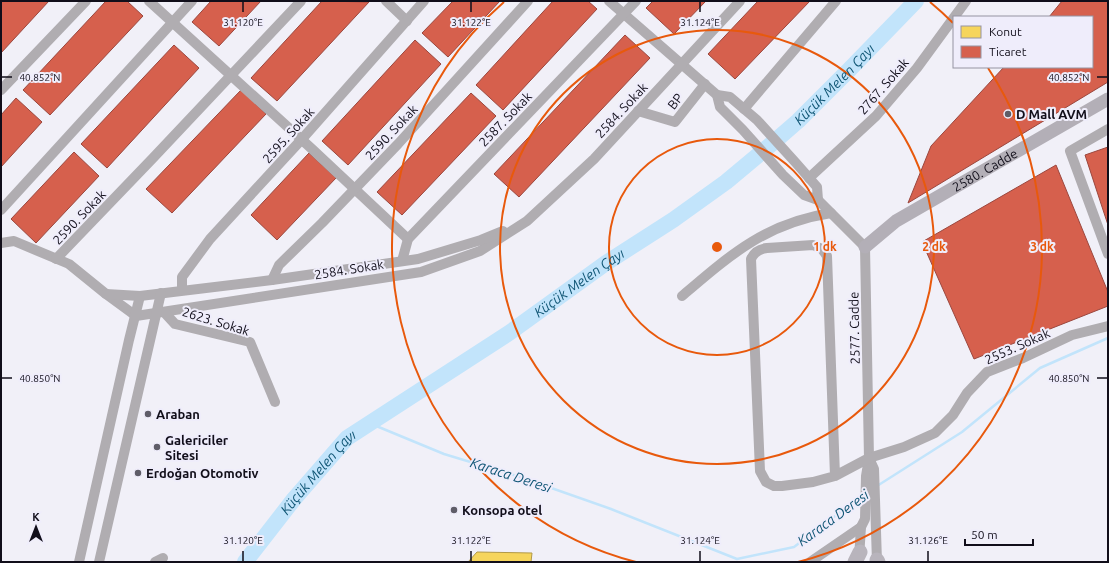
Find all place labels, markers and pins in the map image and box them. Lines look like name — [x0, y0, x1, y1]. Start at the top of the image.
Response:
place label: D Mall AVM — [1016, 107, 1087, 121]
marker: D Mall AVM — [1003, 109, 1013, 119]
centre of rings — [710, 240, 724, 254]
place label: Araban — [156, 407, 200, 421]
marker: Araban — [143, 409, 153, 419]
place label: Galericiler Sitesi — [165, 433, 229, 462]
marker: Galericiler Sitesi — [152, 442, 162, 452]
place label: Erdoğan Otomotiv — [146, 466, 259, 480]
marker: Erdoğan Otomotiv — [133, 468, 143, 478]
place label: Konsopa otel — [462, 503, 542, 517]
marker: Konsopa otel — [449, 505, 459, 515]

